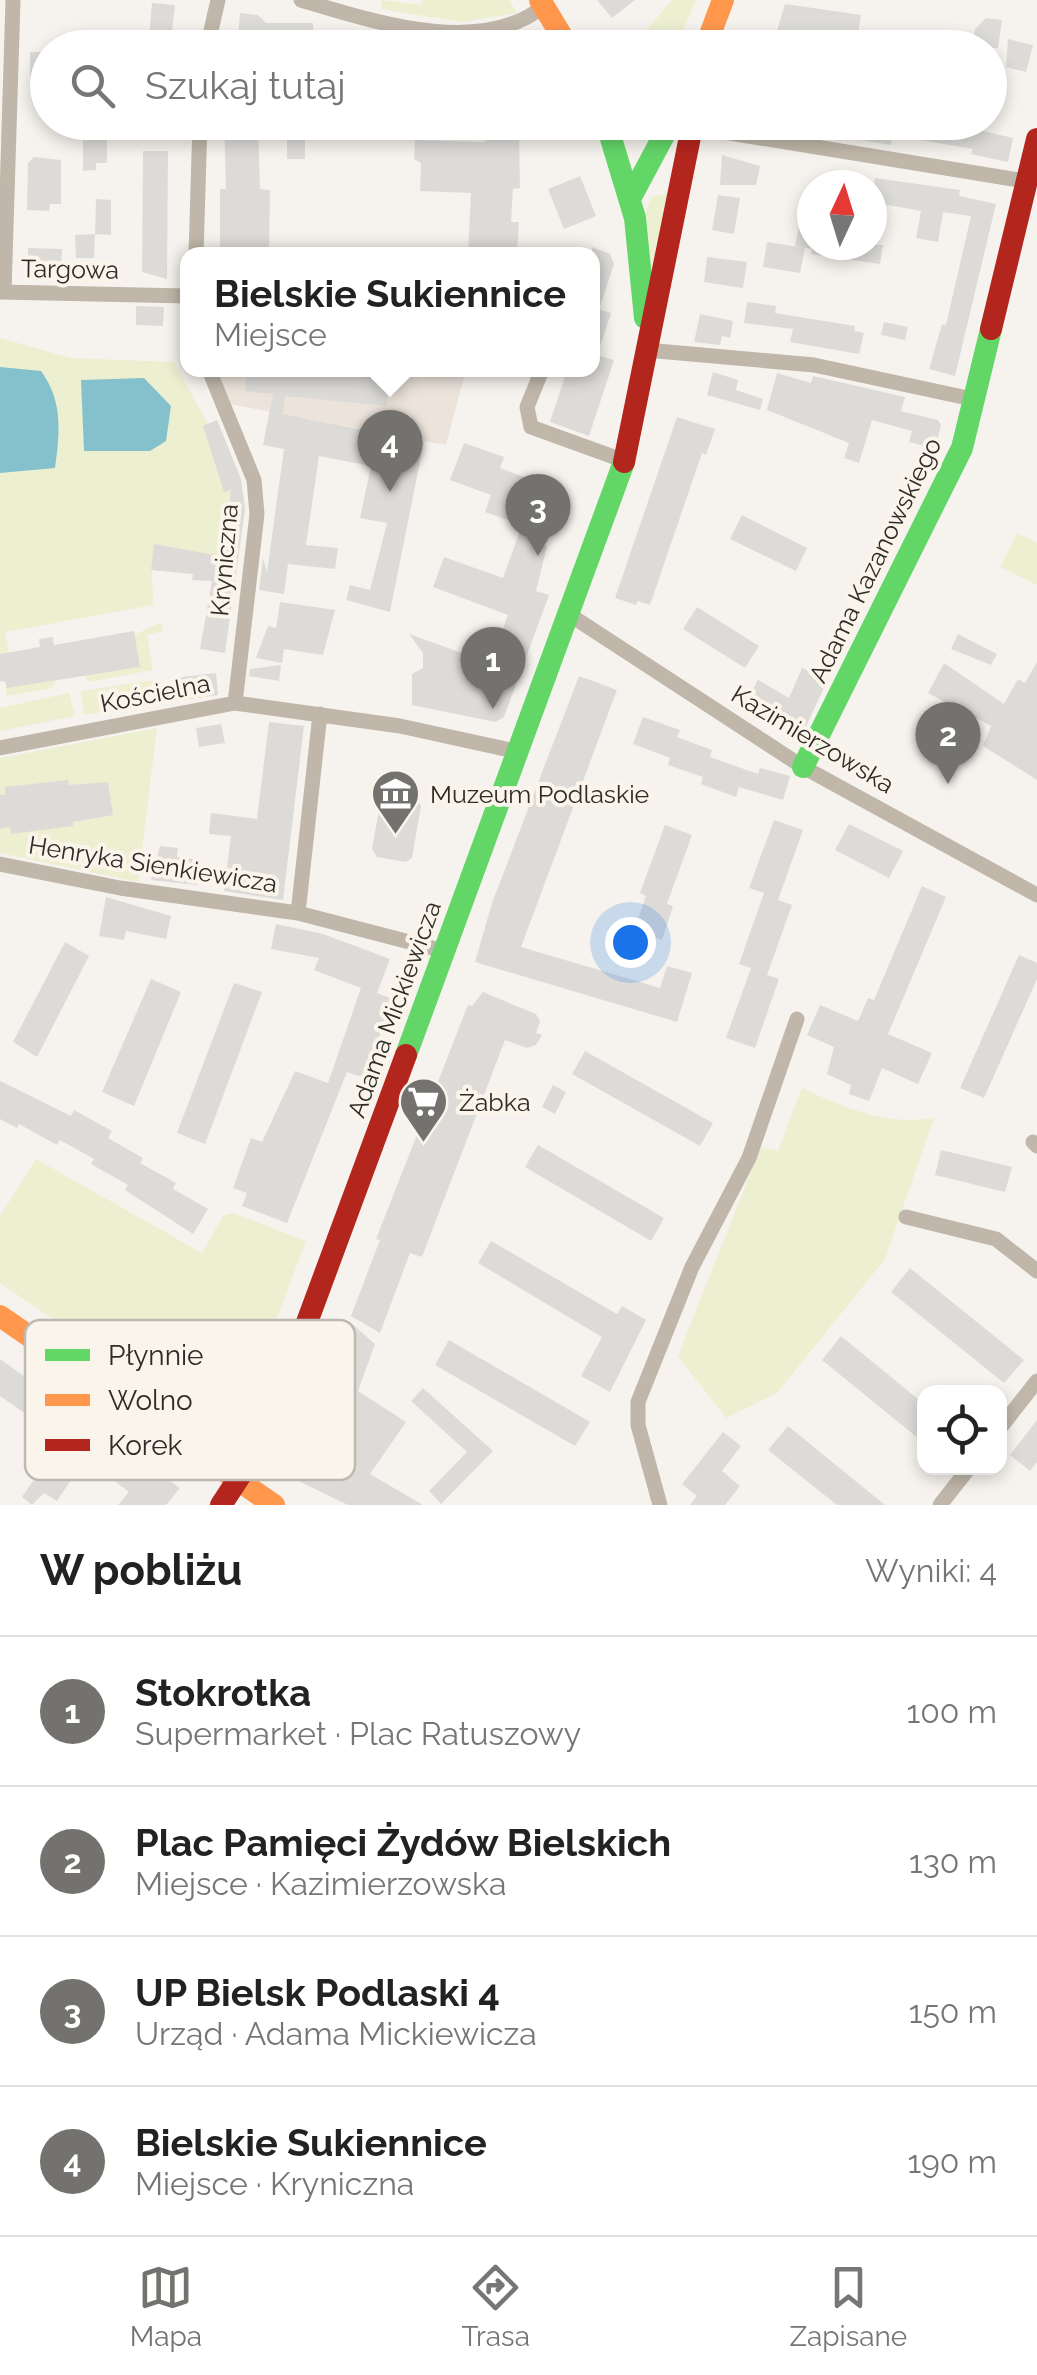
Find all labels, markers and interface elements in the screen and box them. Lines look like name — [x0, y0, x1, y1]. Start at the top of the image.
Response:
search box — [30, 30, 1007, 140]
icon: search — [65, 58, 120, 113]
text: Szukaj tutaj — [145, 63, 346, 108]
north arrow — [797, 170, 887, 260]
popup — [180, 247, 600, 377]
street label: Targowa — [21, 253, 119, 285]
text: Bielskie Sukiennice — [214, 271, 566, 316]
text: Miejsce — [214, 316, 327, 353]
pin: 4 — [358, 410, 422, 492]
street label: Adama Kazanowskiego — [803, 433, 947, 687]
pin: 3 — [506, 474, 570, 556]
street label: Kryniczna — [204, 503, 244, 617]
pin: 1 — [460, 626, 526, 709]
street label: Kościelna — [98, 668, 212, 718]
street label: Kazimierzowska — [726, 679, 900, 799]
pin: 2 — [916, 702, 980, 784]
museum icon: Muzeum Podlaskie — [369, 768, 421, 836]
place label: Muzeum Podlaskie — [430, 779, 649, 809]
street label: Henryka Sienkiewicza — [27, 830, 279, 898]
street label: Adama Mickiewicza — [341, 897, 447, 1121]
your location — [605, 917, 656, 968]
supermarket icon: Żabka — [398, 1076, 450, 1144]
place label: Żabka — [459, 1087, 531, 1117]
legend — [25, 1320, 355, 1480]
text: Płynnie — [108, 1339, 204, 1372]
text: Wolno — [108, 1384, 193, 1417]
map controls — [917, 1385, 1007, 1475]
button: locate — [917, 1385, 1007, 1475]
text: Korek — [108, 1429, 183, 1462]
text: W pobliżu — [40, 1546, 242, 1595]
text: Wyniki: 4 — [865, 1552, 997, 1589]
text: Stokrotka — [135, 1670, 311, 1715]
text: 1 — [65, 1693, 80, 1730]
text: 100 m — [907, 1693, 997, 1730]
text: Supermarket · Plac Ratuszowy — [135, 1715, 581, 1752]
text: Plac Pamięci Żydów Bielskich — [135, 1820, 671, 1865]
text: 2 — [63, 1843, 82, 1880]
text: 130 m — [909, 1843, 997, 1880]
text: Miejsce · Kazimierzowska — [135, 1865, 506, 1902]
text: UP Bielsk Podlaski 4 — [135, 1970, 500, 2015]
text: 3 — [64, 1993, 81, 2030]
text: 150 m — [909, 1993, 997, 2030]
text: Urząd · Adama Mickiewicza — [135, 2015, 537, 2052]
text: Bielskie Sukiennice — [135, 2120, 487, 2165]
text: 4 — [63, 2143, 82, 2180]
text: 190 m — [907, 2143, 997, 2180]
text: Miejsce · Kryniczna — [135, 2165, 414, 2202]
tab: Mapa — [130, 2260, 202, 2353]
tab: Trasa — [462, 2260, 530, 2353]
tab: Zapisane — [789, 2260, 907, 2353]

